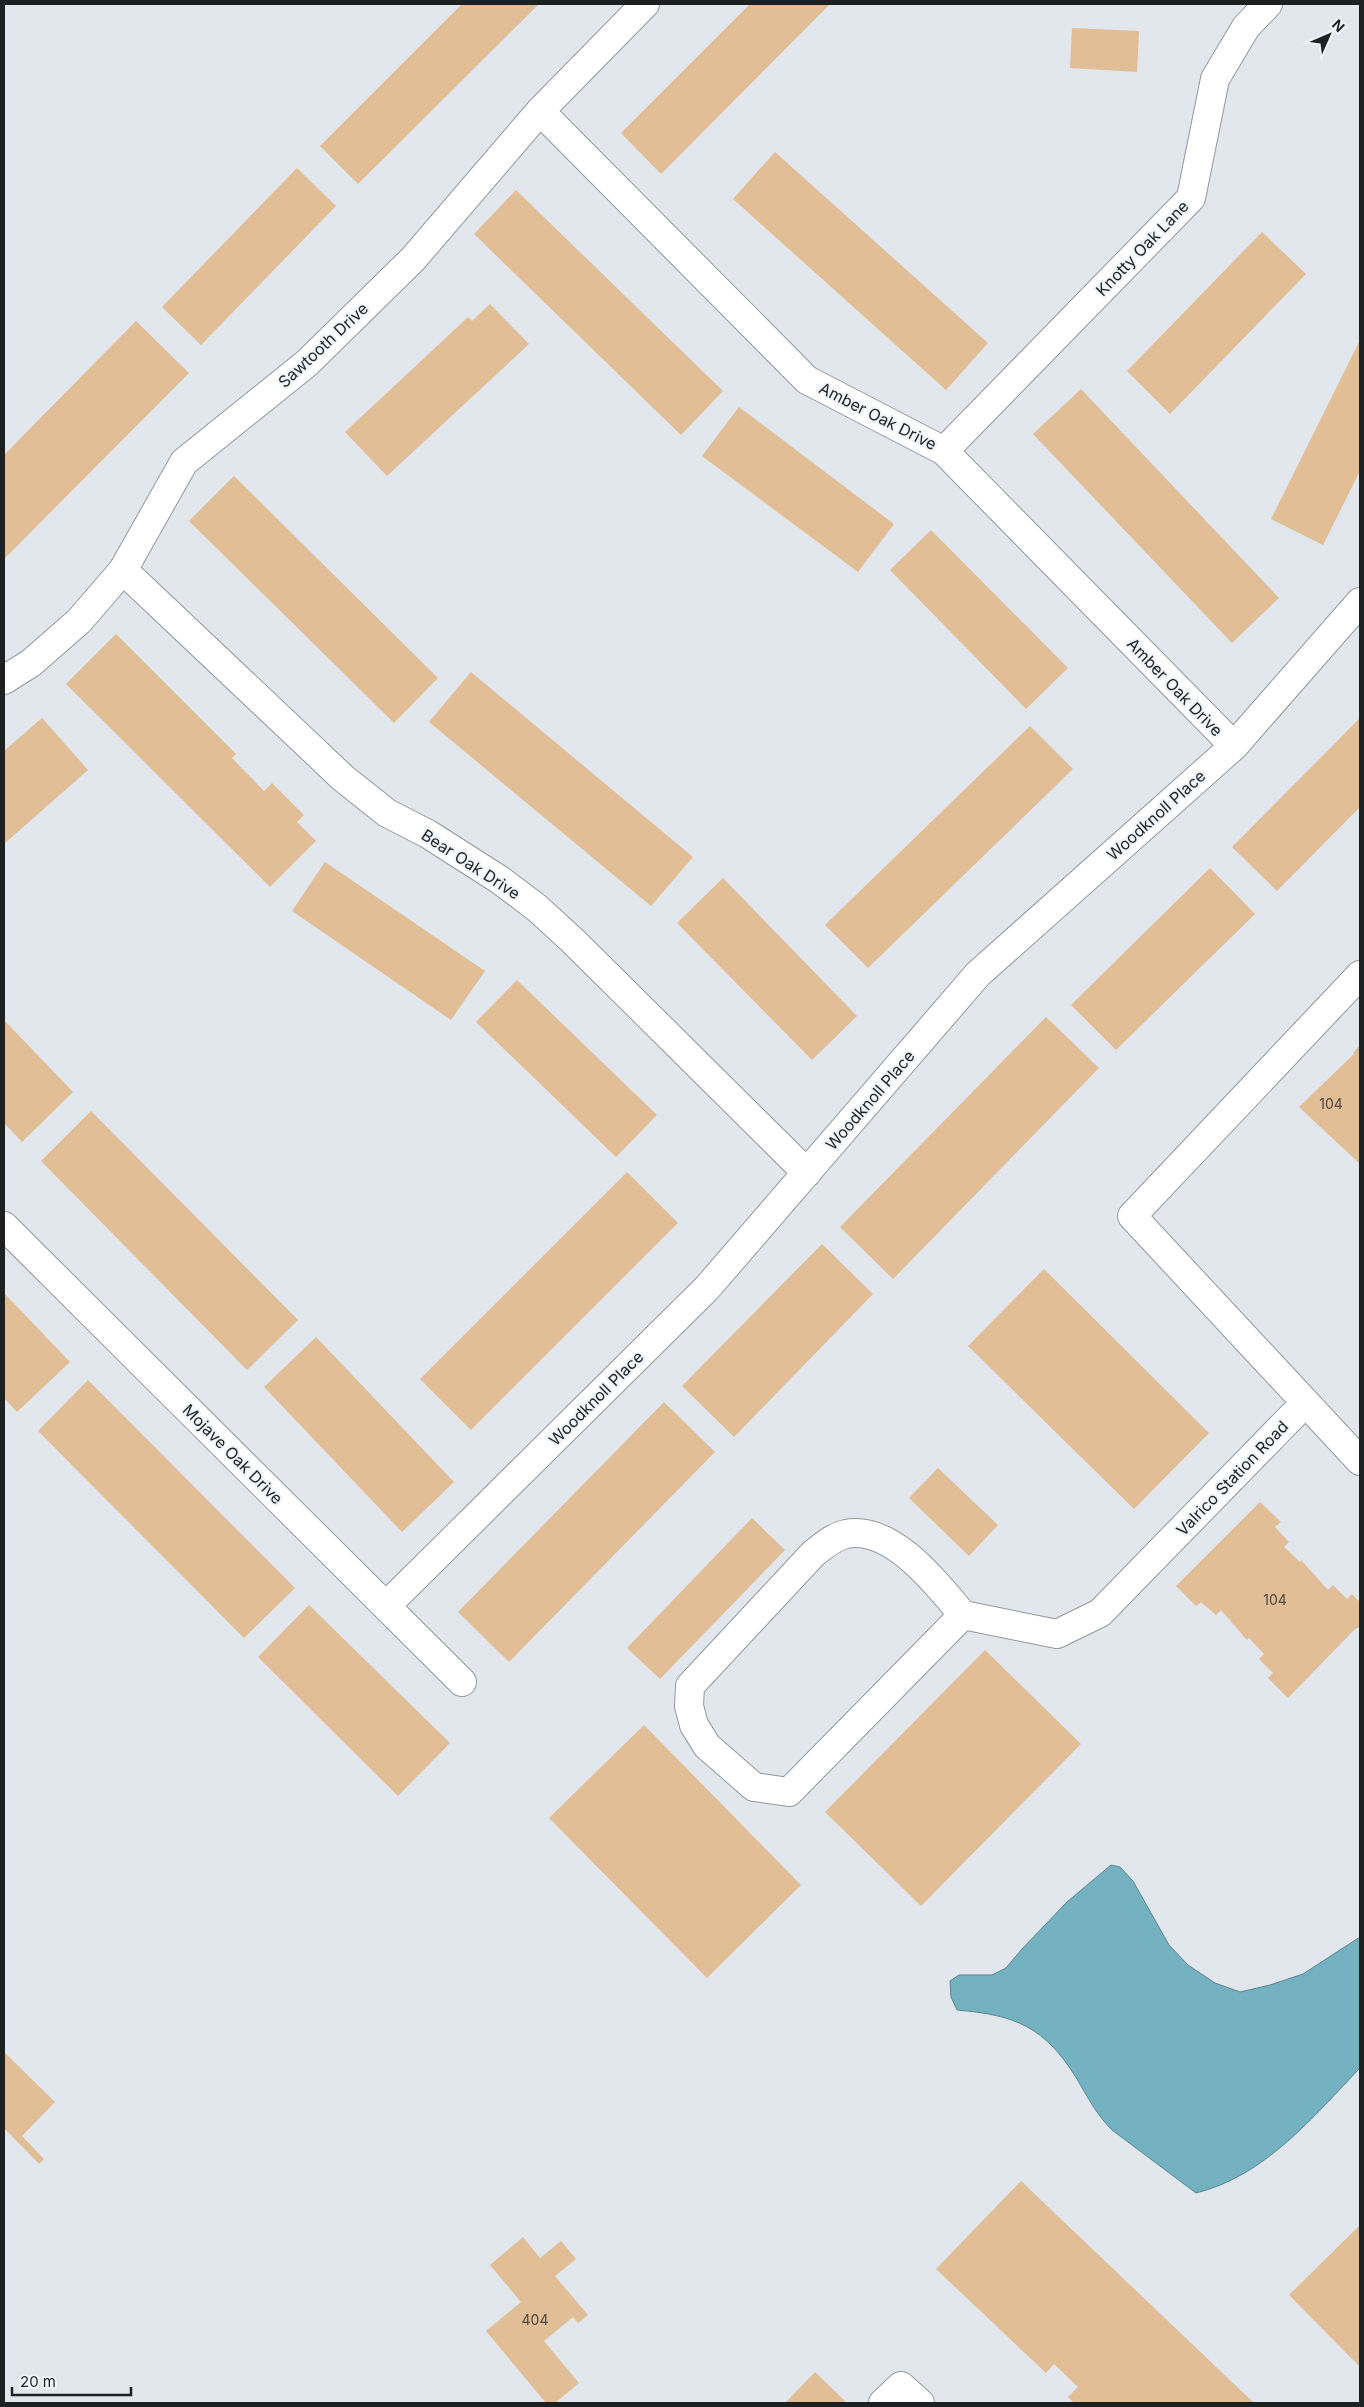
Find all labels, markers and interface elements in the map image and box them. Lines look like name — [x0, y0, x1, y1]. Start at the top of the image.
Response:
north arrow — [1304, 10, 1354, 60]
text: N — [1329, 16, 1348, 35]
street label: Knotty Oak Lane — [1091, 196, 1193, 300]
street label: Sawtooth Drive — [274, 298, 372, 392]
street label: Amber Oak Drive — [816, 378, 940, 454]
street label: Amber Oak Drive — [1123, 634, 1227, 740]
street label: Woodknoll Place — [1103, 766, 1209, 864]
street label: Bear Oak Drive — [418, 825, 524, 903]
street label: Woodknoll Place — [821, 1046, 919, 1154]
house number: 104 — [1319, 1095, 1343, 1112]
street label: Woodknoll Place — [545, 1347, 647, 1449]
street label: Mojave Oak Drive — [179, 1400, 287, 1508]
street label: Valrico Station Road — [1172, 1416, 1292, 1540]
house number: 104 — [1263, 1591, 1287, 1608]
house number: 404 — [522, 2311, 548, 2328]
scale bar — [12, 2364, 131, 2396]
text: 20 m — [20, 2372, 56, 2391]

